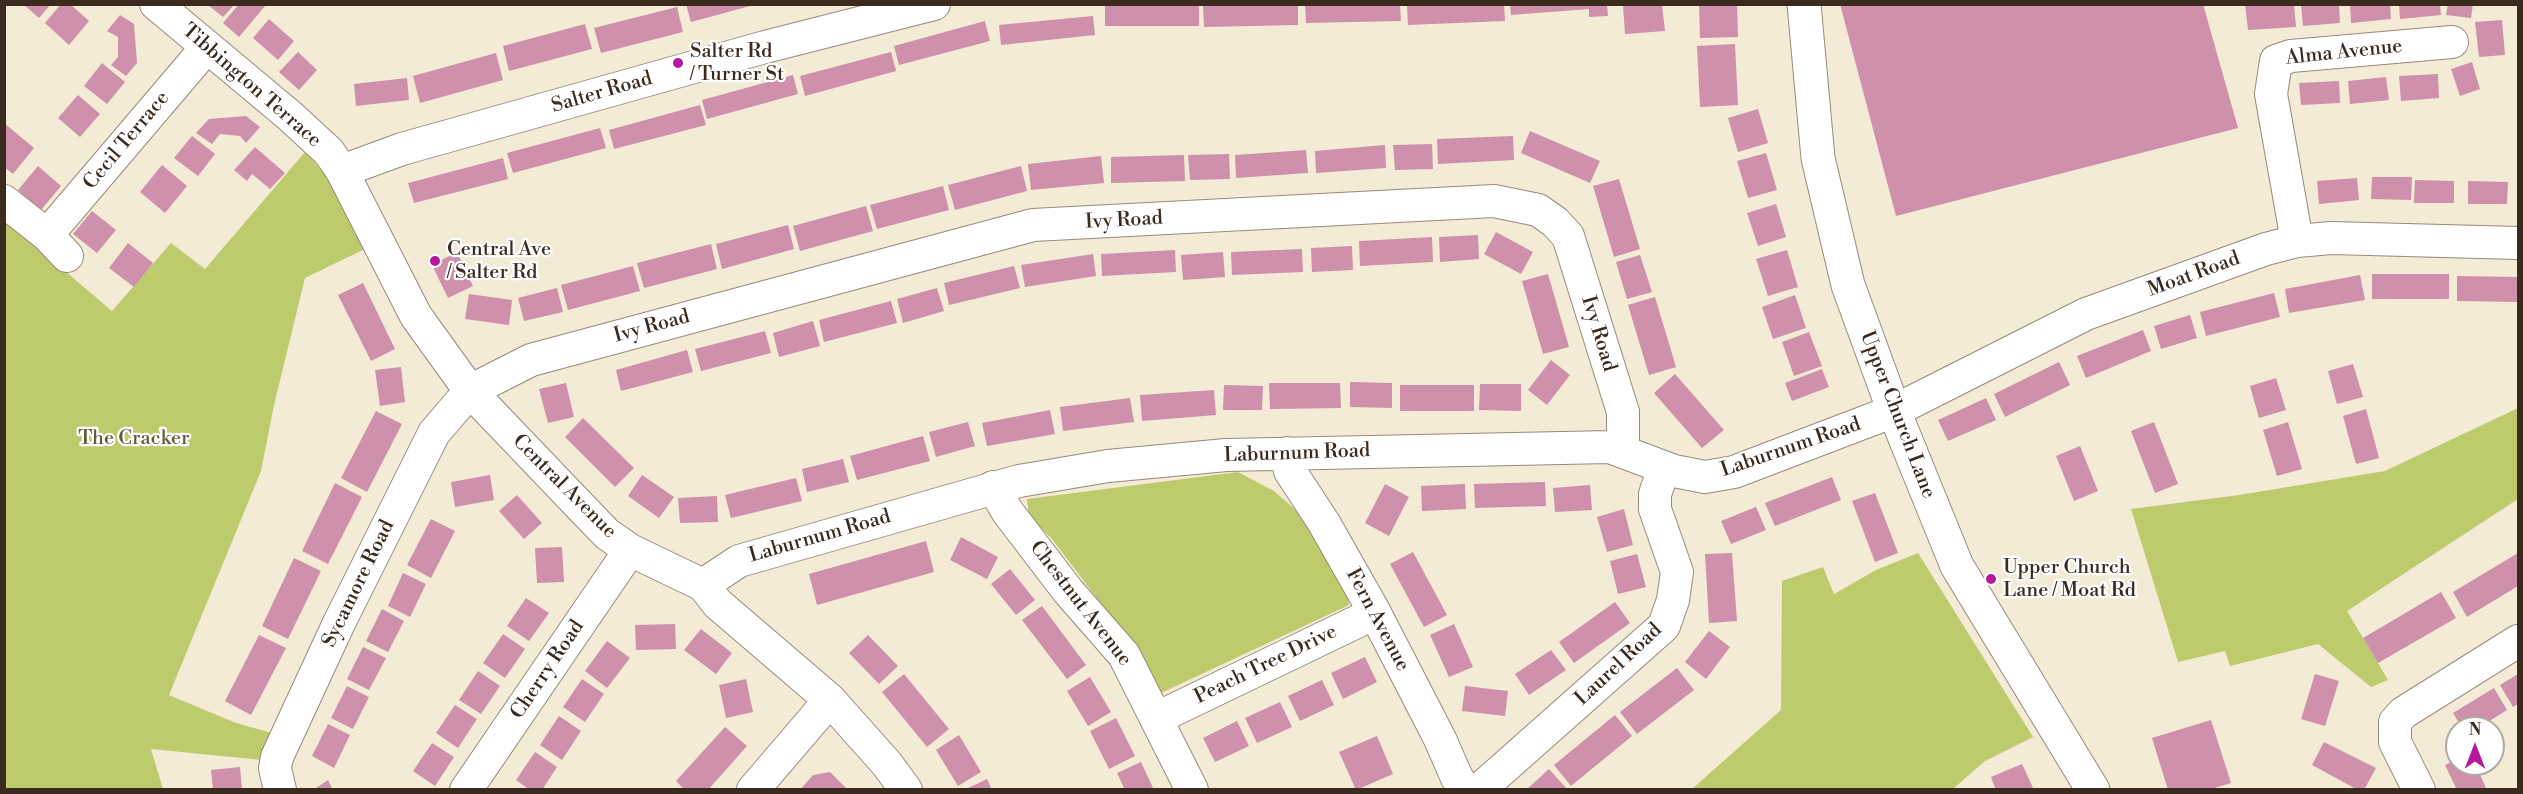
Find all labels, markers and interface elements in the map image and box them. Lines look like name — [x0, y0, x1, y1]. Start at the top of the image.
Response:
street label: Tibbington Terrace — [176, 19, 326, 153]
street label: Alma Avenue — [2284, 35, 2404, 71]
place label: Salter Rd / Turner St — [690, 40, 784, 87]
marker: Salter Rd / Turner St — [671, 56, 685, 70]
street label: Salter Road — [549, 67, 655, 119]
street label: Cecil Terrace — [79, 87, 175, 195]
street label: Ivy Road — [1085, 207, 1163, 235]
place label: Central Ave / Salter Rd — [447, 238, 551, 285]
street label: Moat Road — [2144, 247, 2244, 303]
marker: Central Ave / Salter Rd — [428, 254, 442, 268]
street label: Ivy Road — [1575, 293, 1621, 375]
street label: Ivy Road — [611, 305, 693, 349]
street label: Upper Church Lane — [1854, 328, 1940, 502]
street label: Laburnum Road — [1718, 413, 1864, 483]
park label: The Cracker — [78, 427, 190, 451]
street label: Central Avenue — [507, 430, 621, 544]
street label: Laburnum Road — [1223, 439, 1371, 469]
street label: Laburnum Road — [746, 505, 894, 569]
street label: Sycamore Road — [318, 517, 400, 651]
street label: Chestnut Avenue — [1024, 537, 1136, 671]
place label: Upper Church Lane / Moat Rd — [2003, 556, 2136, 603]
street label: Fern Avenue — [1340, 565, 1414, 675]
marker: Upper Church Lane / Moat Rd — [1984, 572, 1998, 586]
street label: Cherry Road — [506, 616, 590, 724]
street label: Laurel Road — [1571, 619, 1667, 711]
street label: Peach Tree Drive — [1191, 620, 1341, 710]
north arrow — [2445, 716, 2505, 776]
text: N — [2469, 720, 2481, 740]

